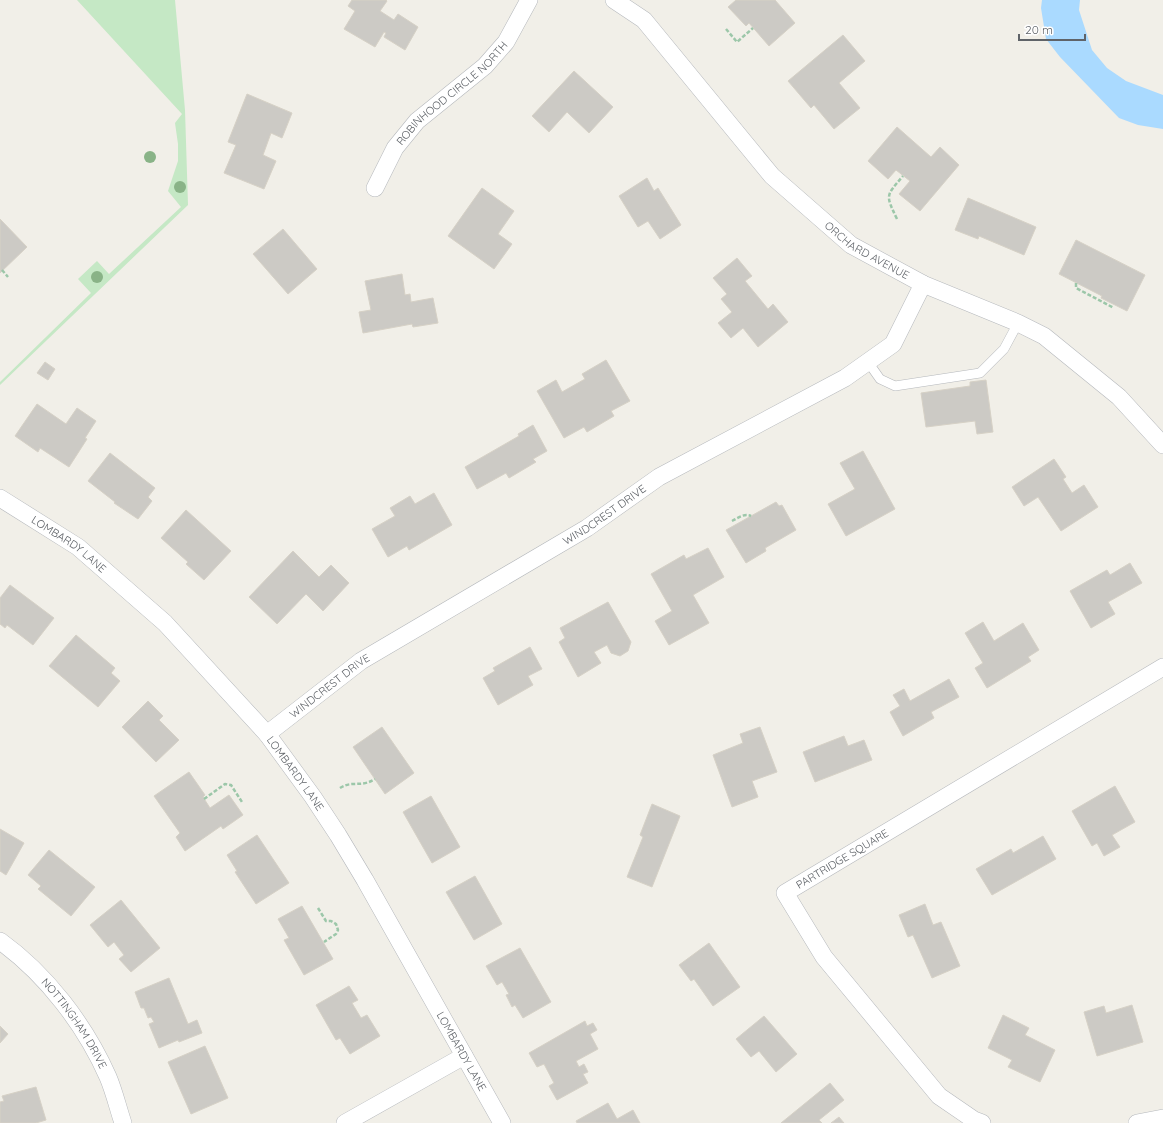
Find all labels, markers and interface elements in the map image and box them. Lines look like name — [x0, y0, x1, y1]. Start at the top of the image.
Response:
scale bar — [1019, 16, 1085, 42]
text: 20 m — [1025, 22, 1053, 37]
street label: ROBINHOOD CIRCLE NORTH — [393, 38, 510, 148]
street label: ORCHARD AVENUE — [822, 218, 912, 282]
street label: WINDCREST DRIVE — [560, 482, 649, 548]
street label: LOMBARDY LANE — [29, 513, 109, 576]
street label: WINDCREST DRIVE — [287, 651, 372, 721]
street label: LOMBARDY LANE — [264, 733, 327, 813]
street label: PARTRIDGE SQUARE — [793, 826, 891, 892]
street label: NOTTINGHAM DRIVE — [39, 975, 110, 1071]
street label: LOMBARDY LANE — [434, 1009, 490, 1094]

